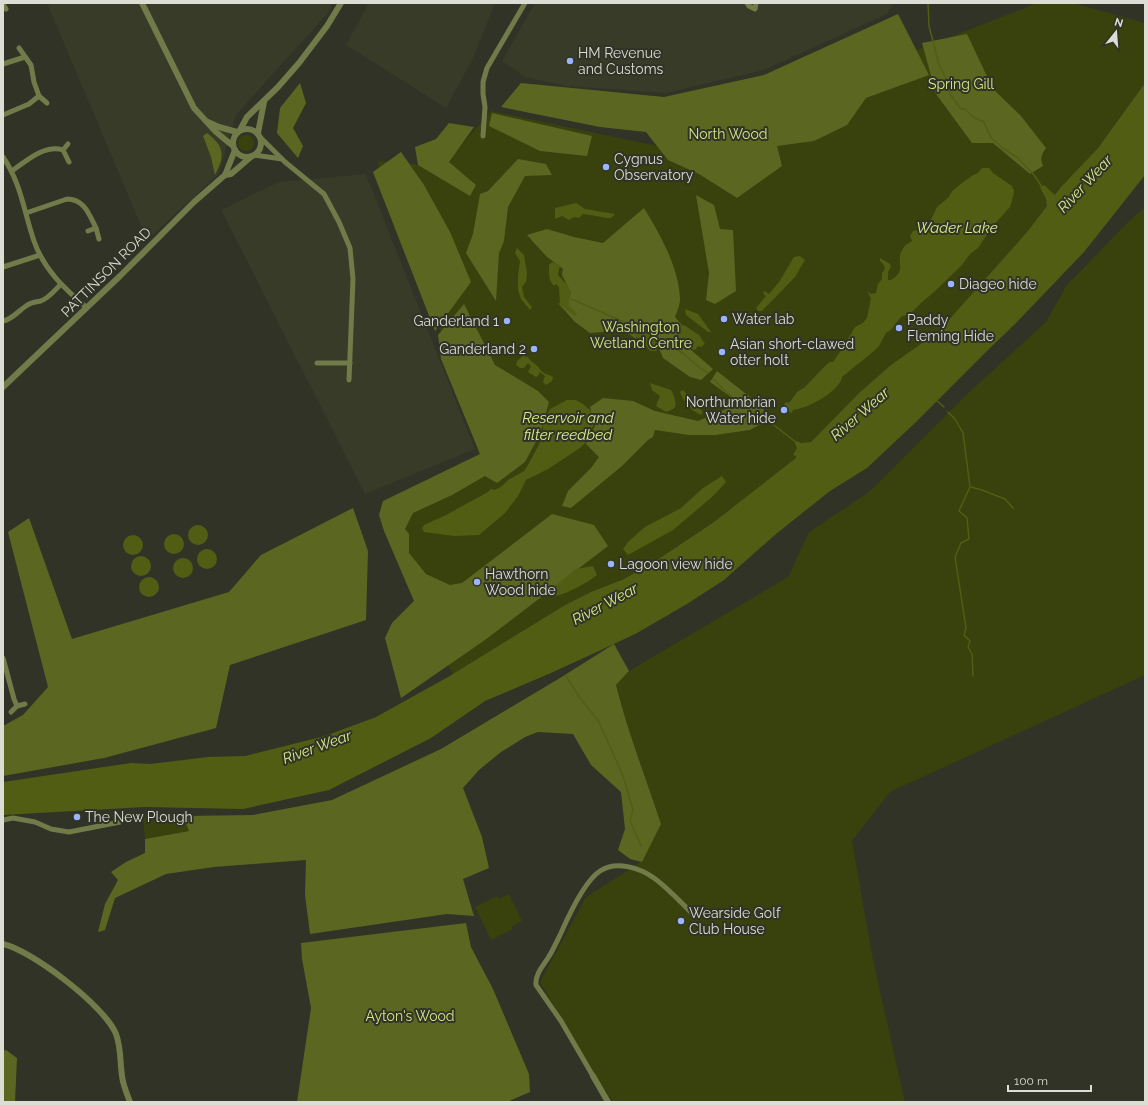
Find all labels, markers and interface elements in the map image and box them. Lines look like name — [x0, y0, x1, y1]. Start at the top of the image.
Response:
north arrow — [1096, 12, 1136, 52]
text: N — [1113, 15, 1125, 30]
place label: HM Revenue and Customs — [578, 45, 664, 77]
marker: HM Revenue and Customs — [565, 56, 575, 66]
park label: Spring Gill — [928, 76, 994, 92]
park label: North Wood — [689, 126, 767, 142]
place label: Cygnus Observatory — [614, 151, 694, 183]
water label: River Wear — [1054, 151, 1117, 216]
marker: Cygnus Observatory — [601, 162, 611, 172]
water label: Wader Lake — [916, 219, 998, 237]
street label: PATTINSON ROAD — [58, 224, 154, 320]
place label: Diageo hide — [959, 276, 1037, 292]
marker: Diageo hide — [946, 279, 956, 289]
place label: Water lab — [732, 311, 795, 327]
place label: Paddy Fleming Hide — [907, 312, 994, 344]
place label: Ganderland 1 — [413, 313, 499, 329]
marker: Water lab — [719, 314, 729, 324]
marker: Ganderland 1 — [502, 316, 512, 326]
park label: Washington Wetland Centre — [590, 319, 692, 351]
marker: Paddy Fleming Hide — [894, 323, 904, 333]
place label: Asian short-clawed otter holt — [730, 336, 854, 368]
place label: Ganderland 2 — [439, 341, 526, 357]
marker: Ganderland 2 — [529, 344, 539, 354]
marker: Asian short-clawed otter holt — [717, 347, 727, 357]
water label: River Wear — [827, 383, 894, 444]
place label: Northumbrian Water hide — [686, 394, 776, 426]
marker: Northumbrian Water hide — [779, 405, 789, 415]
water label: Reservoir and filter reedbed — [522, 409, 615, 444]
place label: Lagoon view hide — [619, 556, 733, 572]
marker: Lagoon view hide — [606, 559, 616, 569]
place label: Hawthorn Wood hide — [485, 566, 556, 598]
marker: Hawthorn Wood hide — [472, 577, 482, 587]
water label: River Wear — [569, 579, 642, 629]
water label: River Wear — [280, 726, 355, 768]
place label: The New Plough — [85, 809, 193, 825]
marker: The New Plough — [72, 812, 82, 822]
place label: Wearside Golf Club House — [689, 905, 782, 937]
marker: Wearside Golf Club House — [676, 916, 686, 926]
park label: Ayton's Wood — [365, 1008, 455, 1024]
scale bar — [1008, 1067, 1091, 1093]
text: 100 m — [1014, 1074, 1048, 1088]

